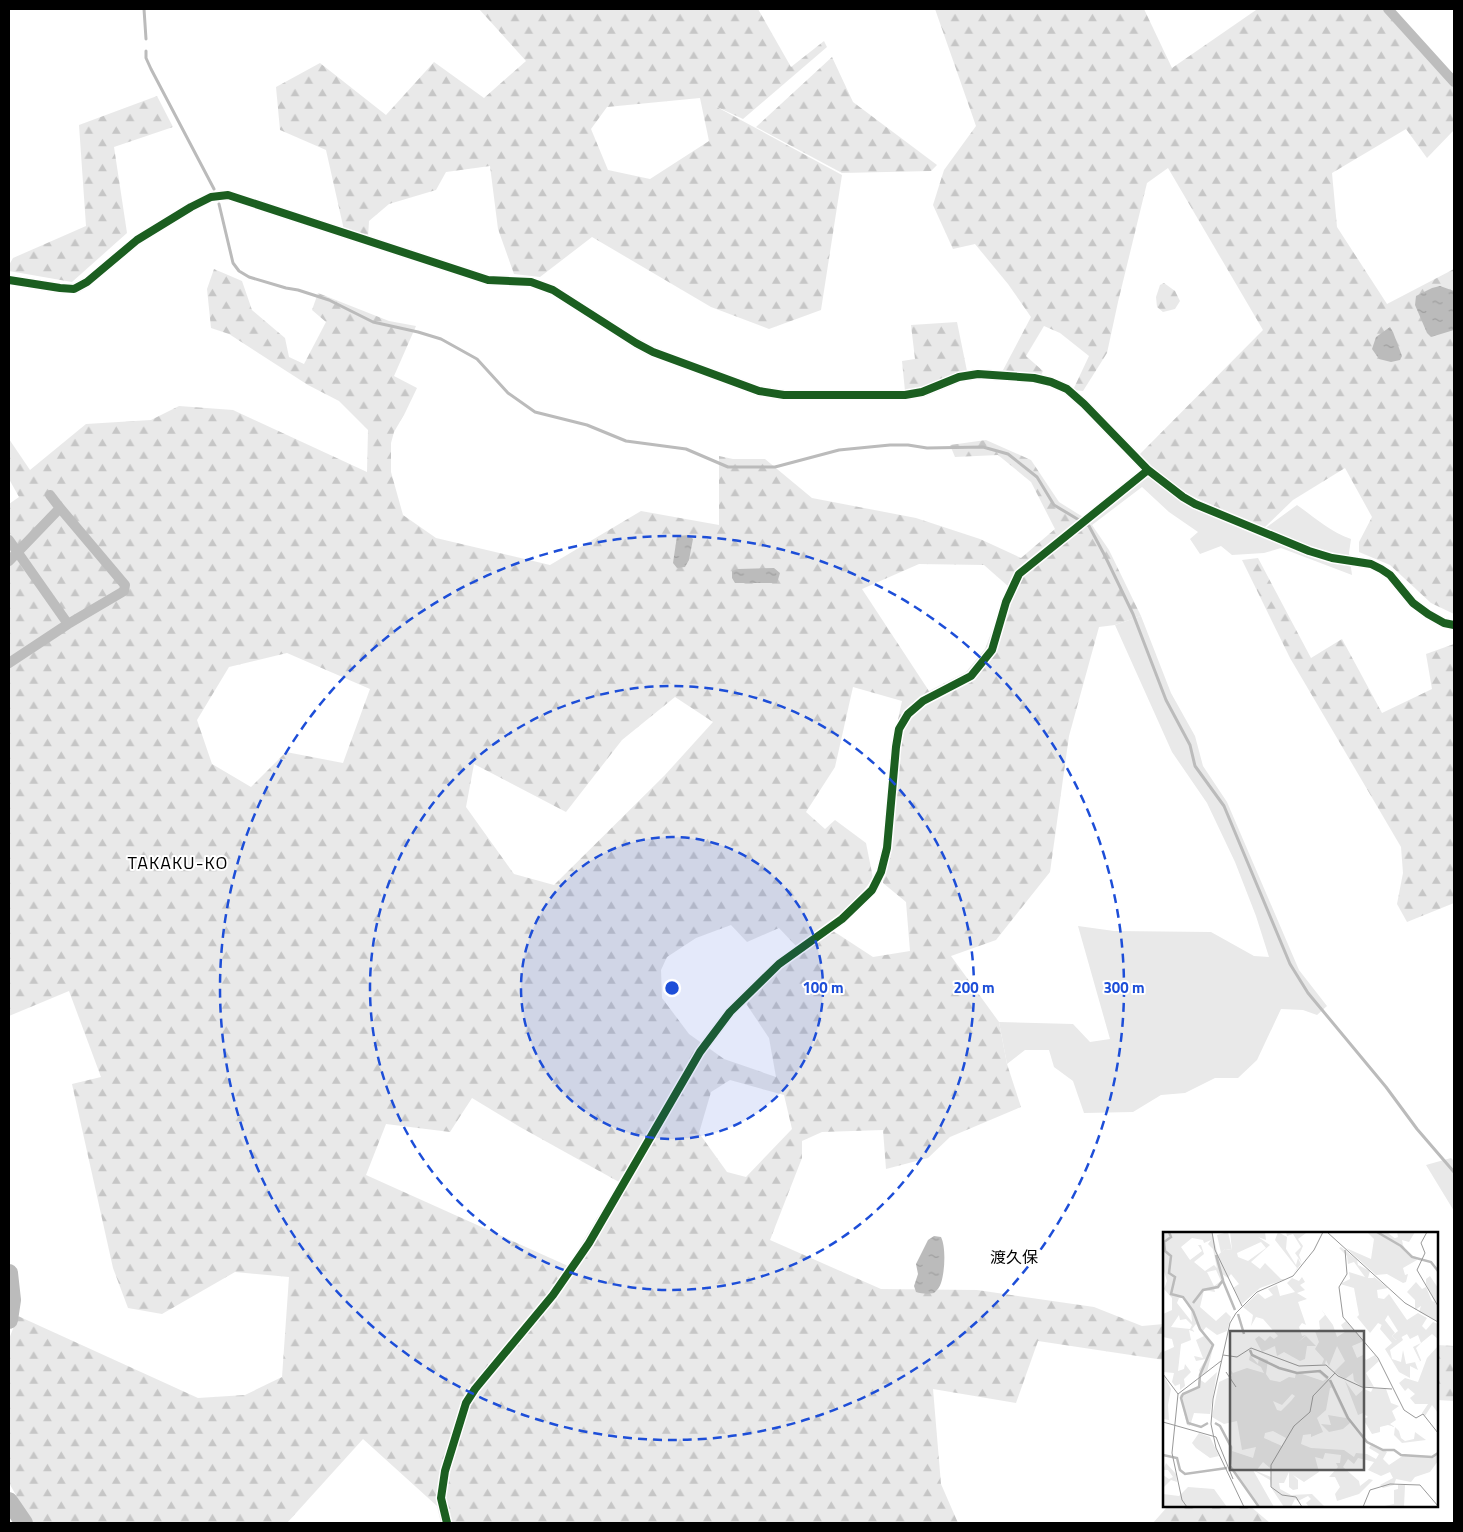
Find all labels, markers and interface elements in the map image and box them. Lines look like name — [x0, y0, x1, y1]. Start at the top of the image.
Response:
district label: TAKAKU-KO — [128, 849, 228, 876]
text: 100 m — [802, 976, 844, 999]
text: 200 m — [953, 976, 995, 999]
text: 300 m — [1103, 976, 1145, 999]
centre of rings — [663, 979, 681, 997]
inset map — [1163, 1232, 1438, 1507]
district label: 渡久保 — [990, 1245, 1038, 1269]

